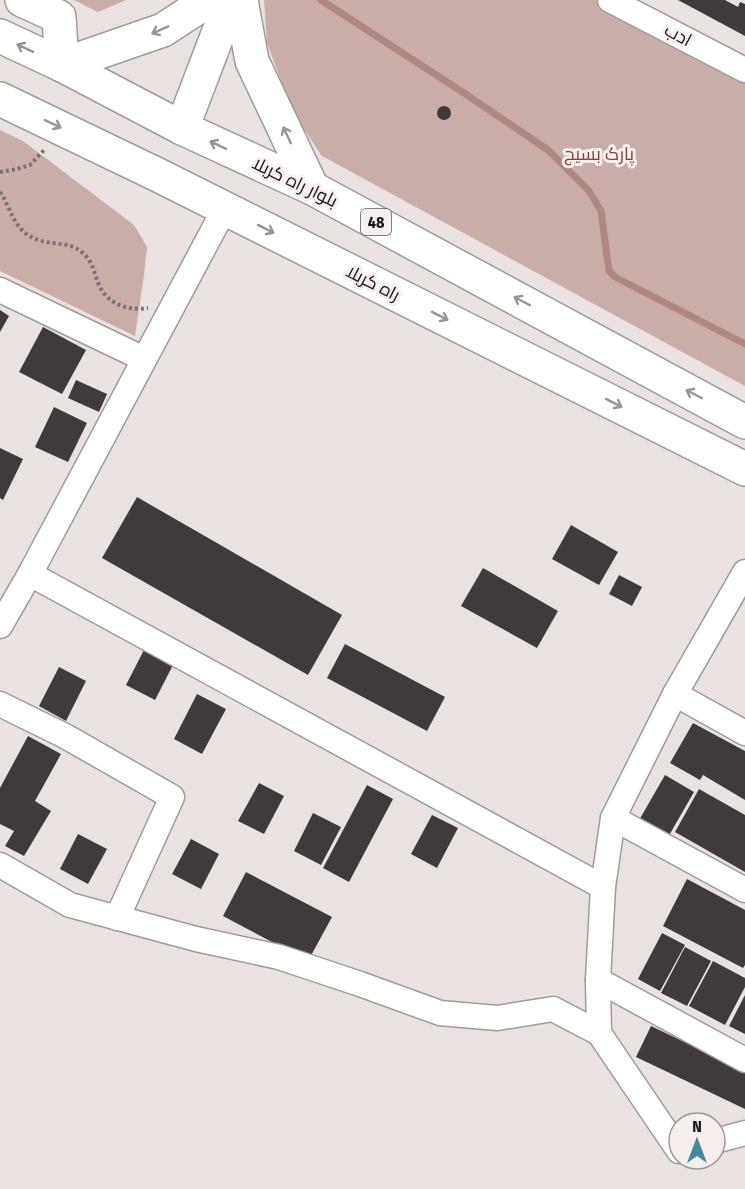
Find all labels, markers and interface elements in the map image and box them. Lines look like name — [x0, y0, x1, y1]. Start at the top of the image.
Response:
street label: ادب — [661, 19, 695, 51]
one-way arrow — [151, 25, 169, 36]
one-way arrow — [16, 42, 34, 53]
one-way arrow — [43, 119, 61, 131]
one-way arrow — [281, 127, 293, 145]
one-way arrow — [209, 139, 227, 150]
park label: پارک بسیج — [564, 143, 634, 166]
street label: بلوار راه کربلا — [249, 152, 341, 212]
road number: 48 — [361, 209, 391, 235]
one-way arrow — [256, 224, 274, 235]
street label: راه کربلا — [342, 260, 404, 306]
one-way arrow — [514, 295, 531, 307]
one-way arrow — [431, 310, 448, 322]
one-way arrow — [685, 388, 703, 399]
one-way arrow — [605, 398, 623, 410]
north arrow — [667, 1111, 727, 1171]
text: N — [692, 1117, 702, 1136]

